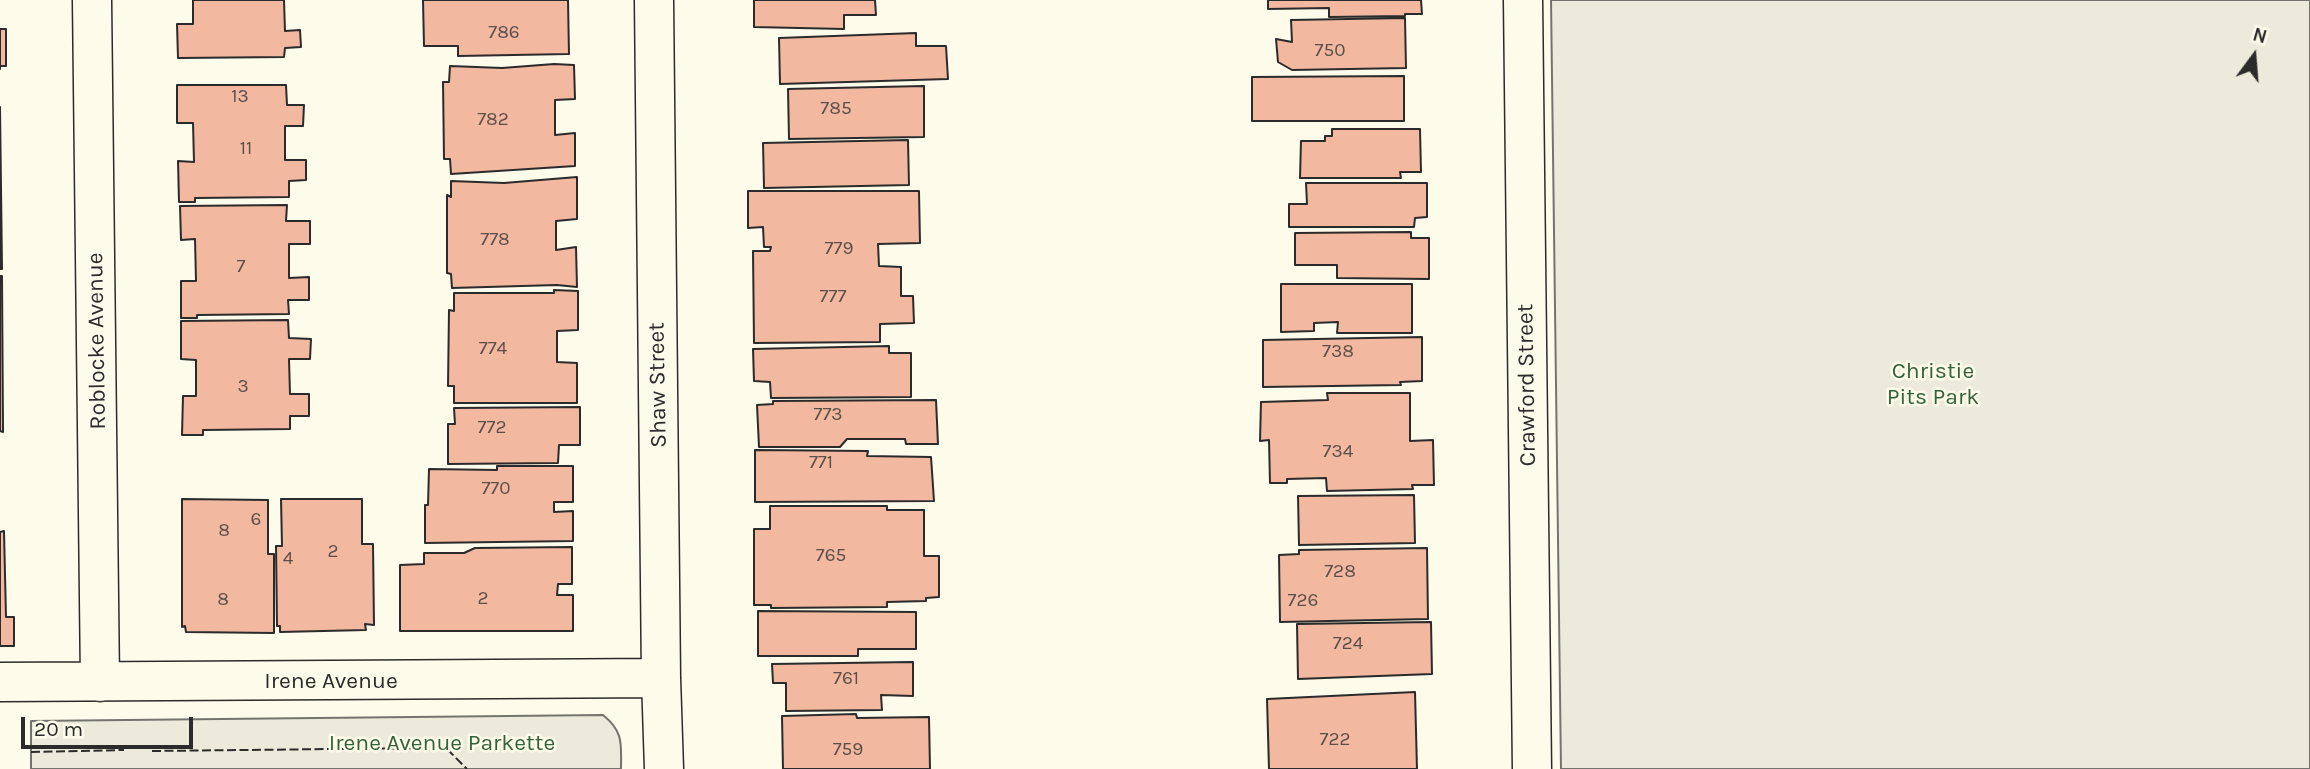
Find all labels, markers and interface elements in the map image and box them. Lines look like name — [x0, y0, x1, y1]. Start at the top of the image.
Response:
north arrow — [2219, 21, 2289, 91]
house number: 786 — [488, 22, 520, 44]
text: N — [2250, 23, 2269, 48]
house number: 750 — [1315, 40, 1345, 62]
house number: 13 — [231, 86, 249, 108]
house number: 785 — [820, 98, 852, 120]
house number: 782 — [477, 109, 509, 131]
house number: 11 — [240, 138, 252, 160]
house number: 778 — [480, 229, 510, 251]
house number: 779 — [825, 238, 853, 260]
street label: Roblocke Avenue — [82, 252, 112, 430]
house number: 7 — [237, 256, 245, 278]
house number: 777 — [820, 286, 846, 308]
street label: Crawford Street — [1512, 303, 1542, 467]
street label: Shaw Street — [643, 322, 673, 448]
house number: 774 — [479, 338, 507, 360]
house number: 738 — [1322, 341, 1354, 363]
park label: Christie Pits Park — [1887, 357, 1979, 411]
house number: 3 — [237, 376, 249, 398]
house number: 773 — [813, 404, 843, 426]
house number: 772 — [478, 417, 506, 439]
house number: 734 — [1323, 441, 1353, 463]
house number: 771 — [809, 452, 833, 474]
house number: 770 — [481, 478, 511, 500]
house number: 6 — [251, 509, 261, 531]
house number: 8 — [218, 520, 230, 542]
house number: 2 — [327, 541, 339, 563]
house number: 765 — [816, 545, 846, 567]
house number: 4 — [283, 548, 293, 570]
house number: 728 — [1324, 561, 1356, 583]
house number: 2 — [477, 588, 489, 610]
house number: 8 — [217, 589, 229, 611]
house number: 726 — [1288, 590, 1318, 612]
house number: 724 — [1333, 633, 1363, 655]
street label: Irene Avenue — [264, 667, 398, 695]
house number: 761 — [833, 668, 859, 690]
scale bar — [24, 702, 196, 746]
text: 20 m — [34, 717, 83, 741]
park label: Irene Avenue Parkette — [329, 729, 555, 757]
house number: 722 — [1320, 729, 1350, 751]
house number: 759 — [833, 739, 863, 761]

